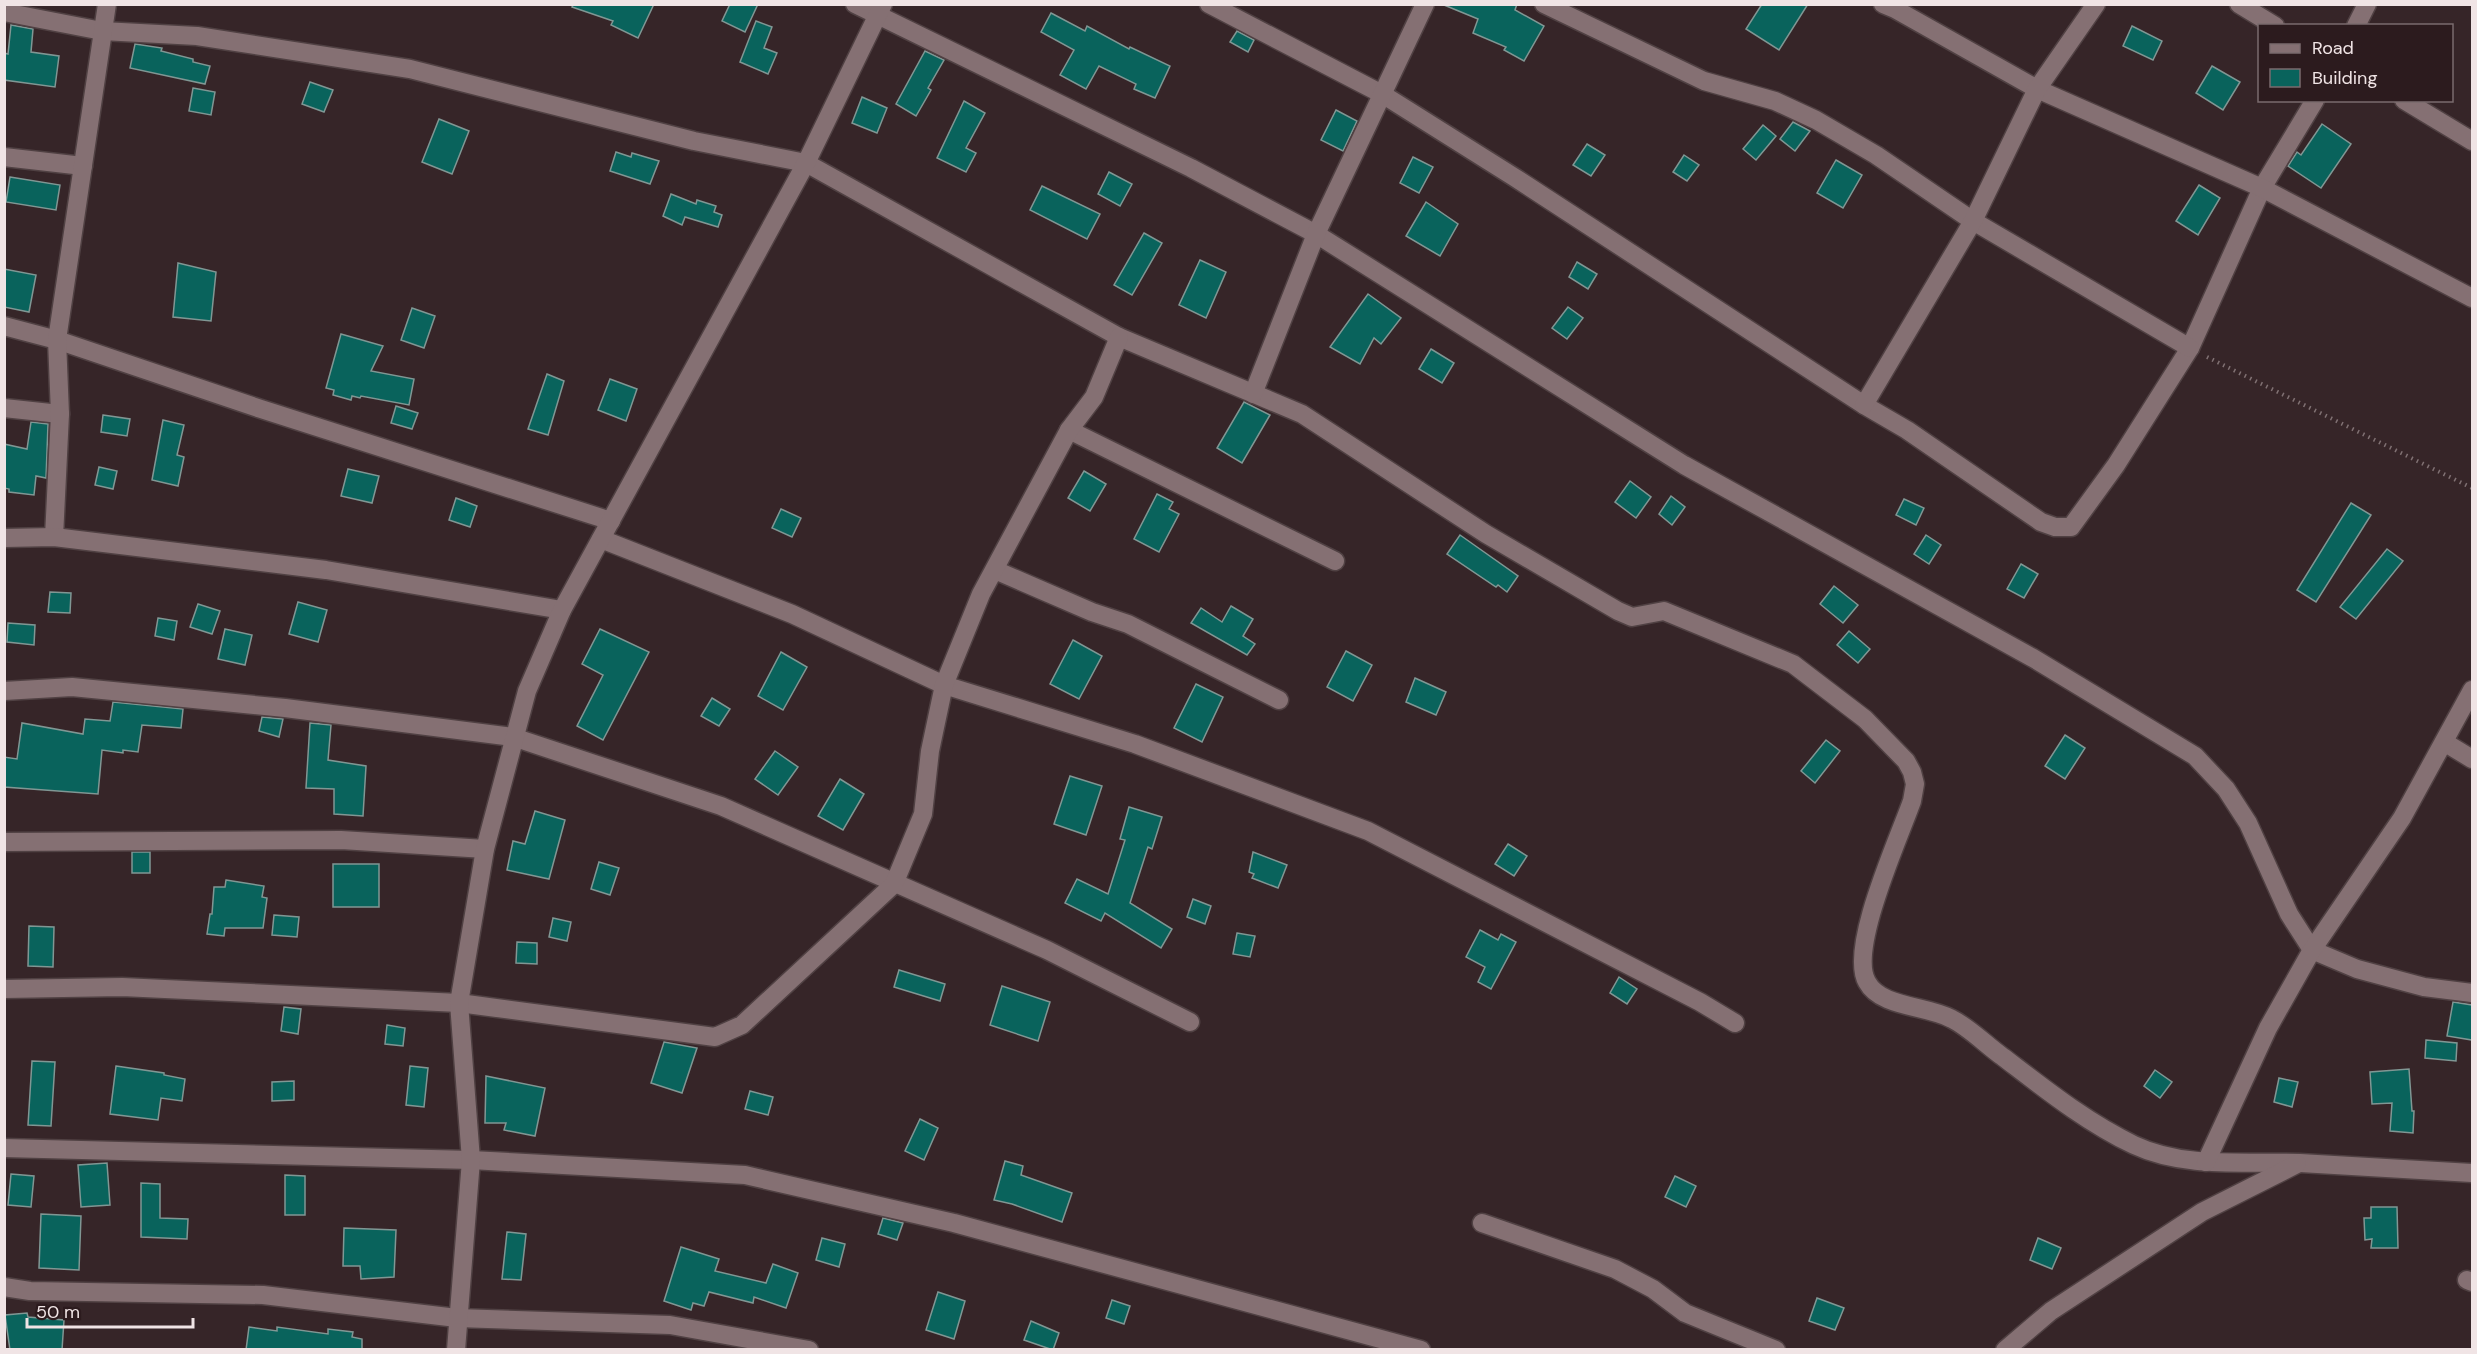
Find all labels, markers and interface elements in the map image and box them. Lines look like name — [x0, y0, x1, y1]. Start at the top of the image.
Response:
legend — [2258, 24, 2453, 102]
text: Road — [2312, 36, 2354, 60]
text: Building — [2312, 66, 2377, 90]
scale bar — [27, 1291, 194, 1329]
text: 50 m — [36, 1300, 80, 1324]

